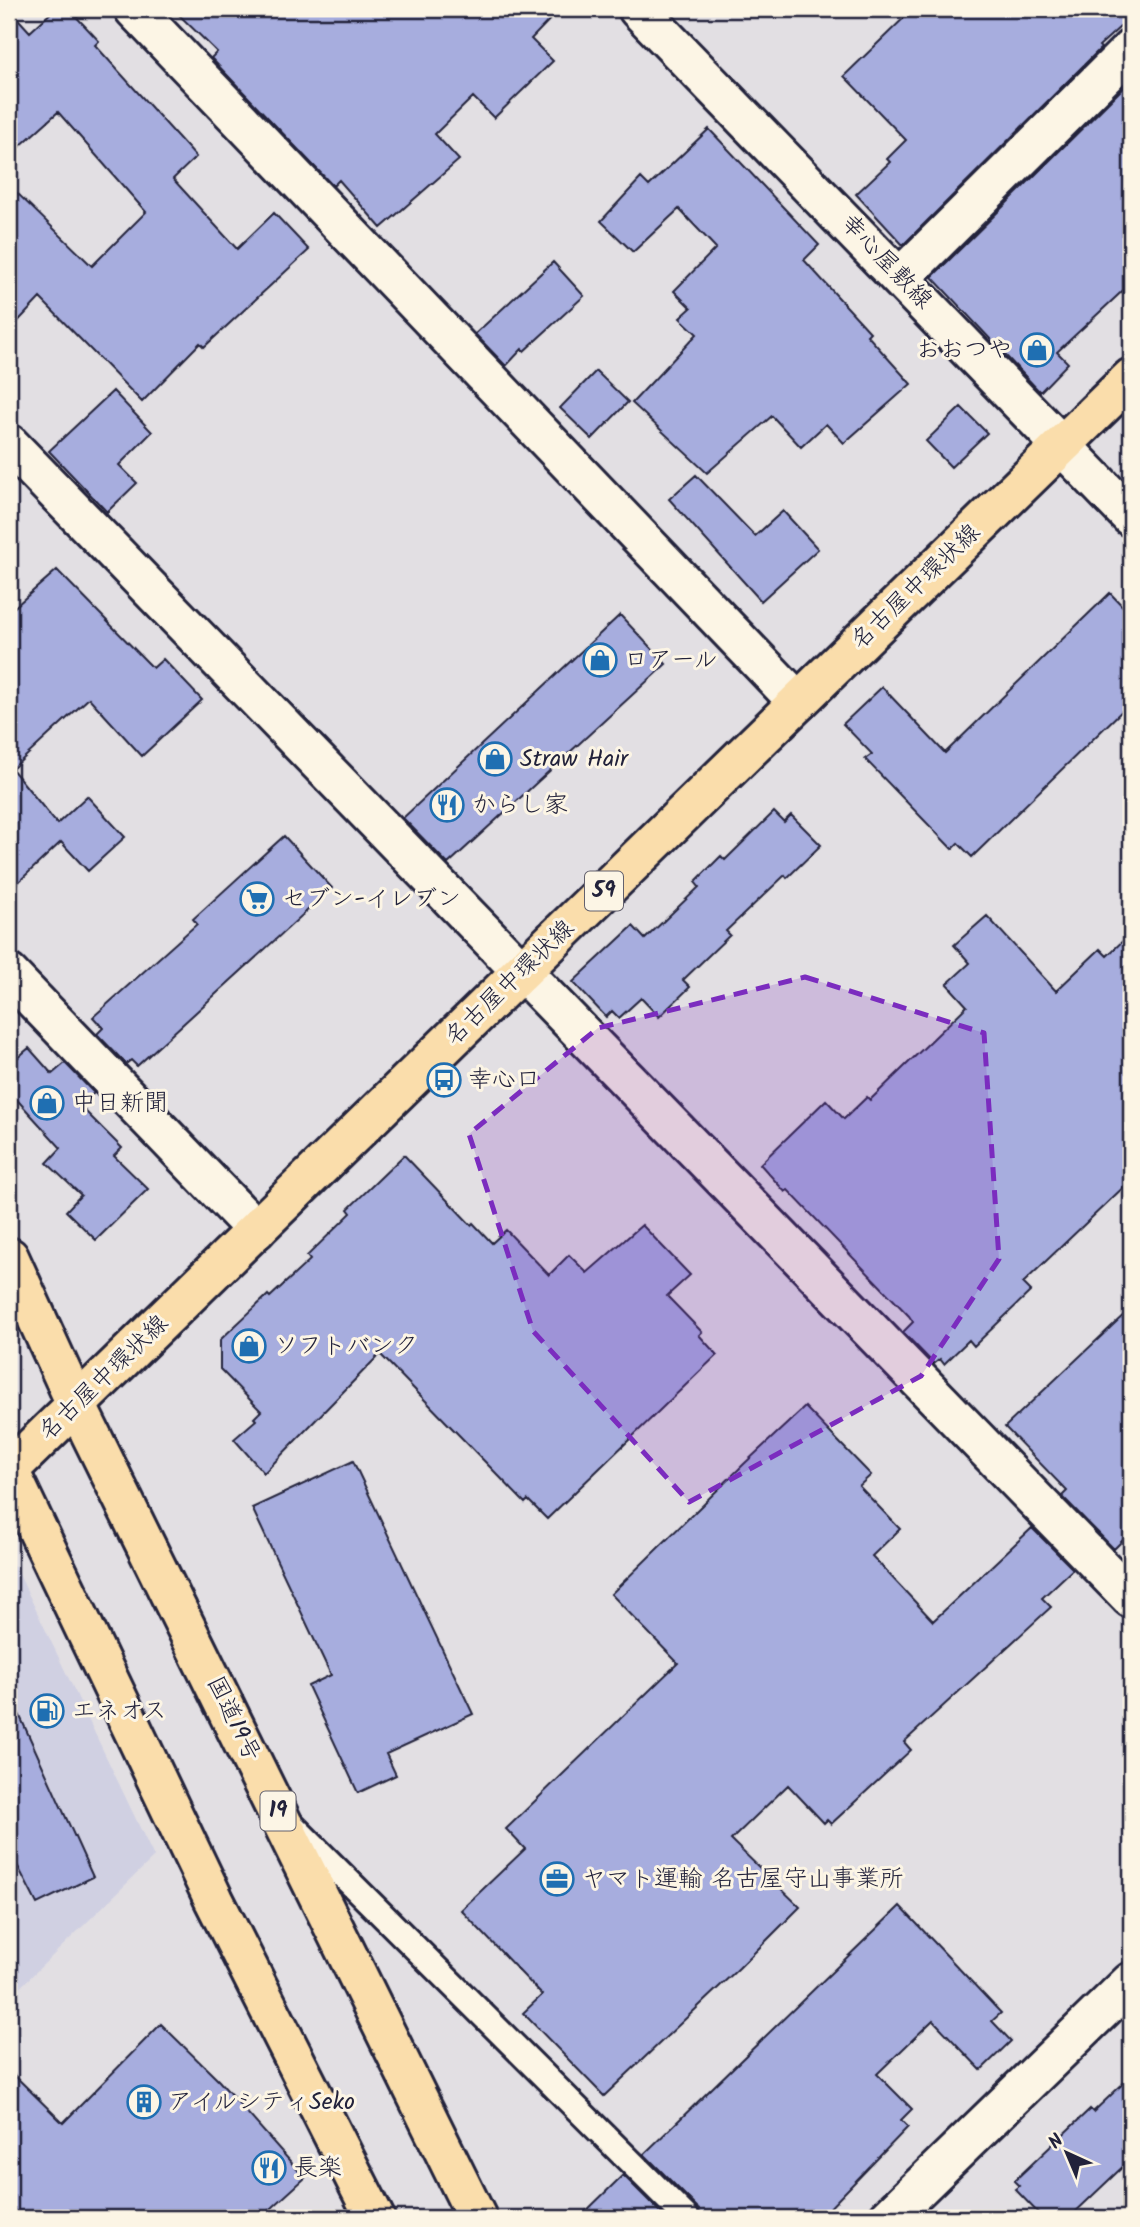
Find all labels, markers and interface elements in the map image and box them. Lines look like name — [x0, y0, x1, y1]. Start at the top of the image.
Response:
street label: 幸心屋敷線 — [830, 205, 942, 319]
place label: おおつや — [916, 331, 1012, 370]
shop icon: おおつや — [1018, 331, 1056, 369]
street label: 名古屋中環状線 — [842, 515, 990, 659]
shop icon: ロアール — [581, 641, 619, 679]
place label: ロアール — [624, 641, 718, 680]
shop icon: Straw Hair — [476, 740, 514, 778]
place label: Straw Hair — [520, 740, 630, 779]
restaurant icon: からし家 — [428, 786, 466, 824]
place label: からし家 — [472, 786, 568, 825]
road number: 59 — [585, 872, 623, 911]
supermarket icon: セブン-イレブン — [238, 880, 276, 918]
place label: セブン-イレブン — [282, 880, 461, 919]
street label: 名古屋中環状線 — [436, 911, 584, 1055]
bus stop icon: 幸心口 — [425, 1061, 463, 1099]
place label: 幸心口 — [468, 1061, 540, 1100]
shop icon: 中日新聞 — [28, 1084, 66, 1122]
place label: 中日新聞 — [72, 1084, 168, 1123]
street label: 名古屋中環状線 — [30, 1306, 178, 1450]
shop icon: ソフトバンク — [230, 1327, 268, 1365]
place label: ソフトバンク — [274, 1327, 418, 1366]
street label: 国道19号 — [195, 1669, 271, 1769]
fuel station icon: エネオス — [28, 1692, 66, 1730]
place label: エネオス — [72, 1692, 167, 1731]
road number: 19 — [260, 1792, 296, 1830]
office icon: ヤマト運輸 名古屋守山事業所 — [538, 1860, 576, 1898]
place label: ヤマト運輸 名古屋守山事業所 — [582, 1860, 904, 1899]
building icon: アイルシティSeko — [125, 2083, 163, 2121]
place label: アイルシティSeko — [168, 2083, 355, 2122]
north arrow — [1032, 2118, 1102, 2188]
text: N — [1042, 2127, 1071, 2157]
restaurant icon: 長楽 — [250, 2149, 288, 2187]
place label: 長楽 — [294, 2149, 342, 2188]

